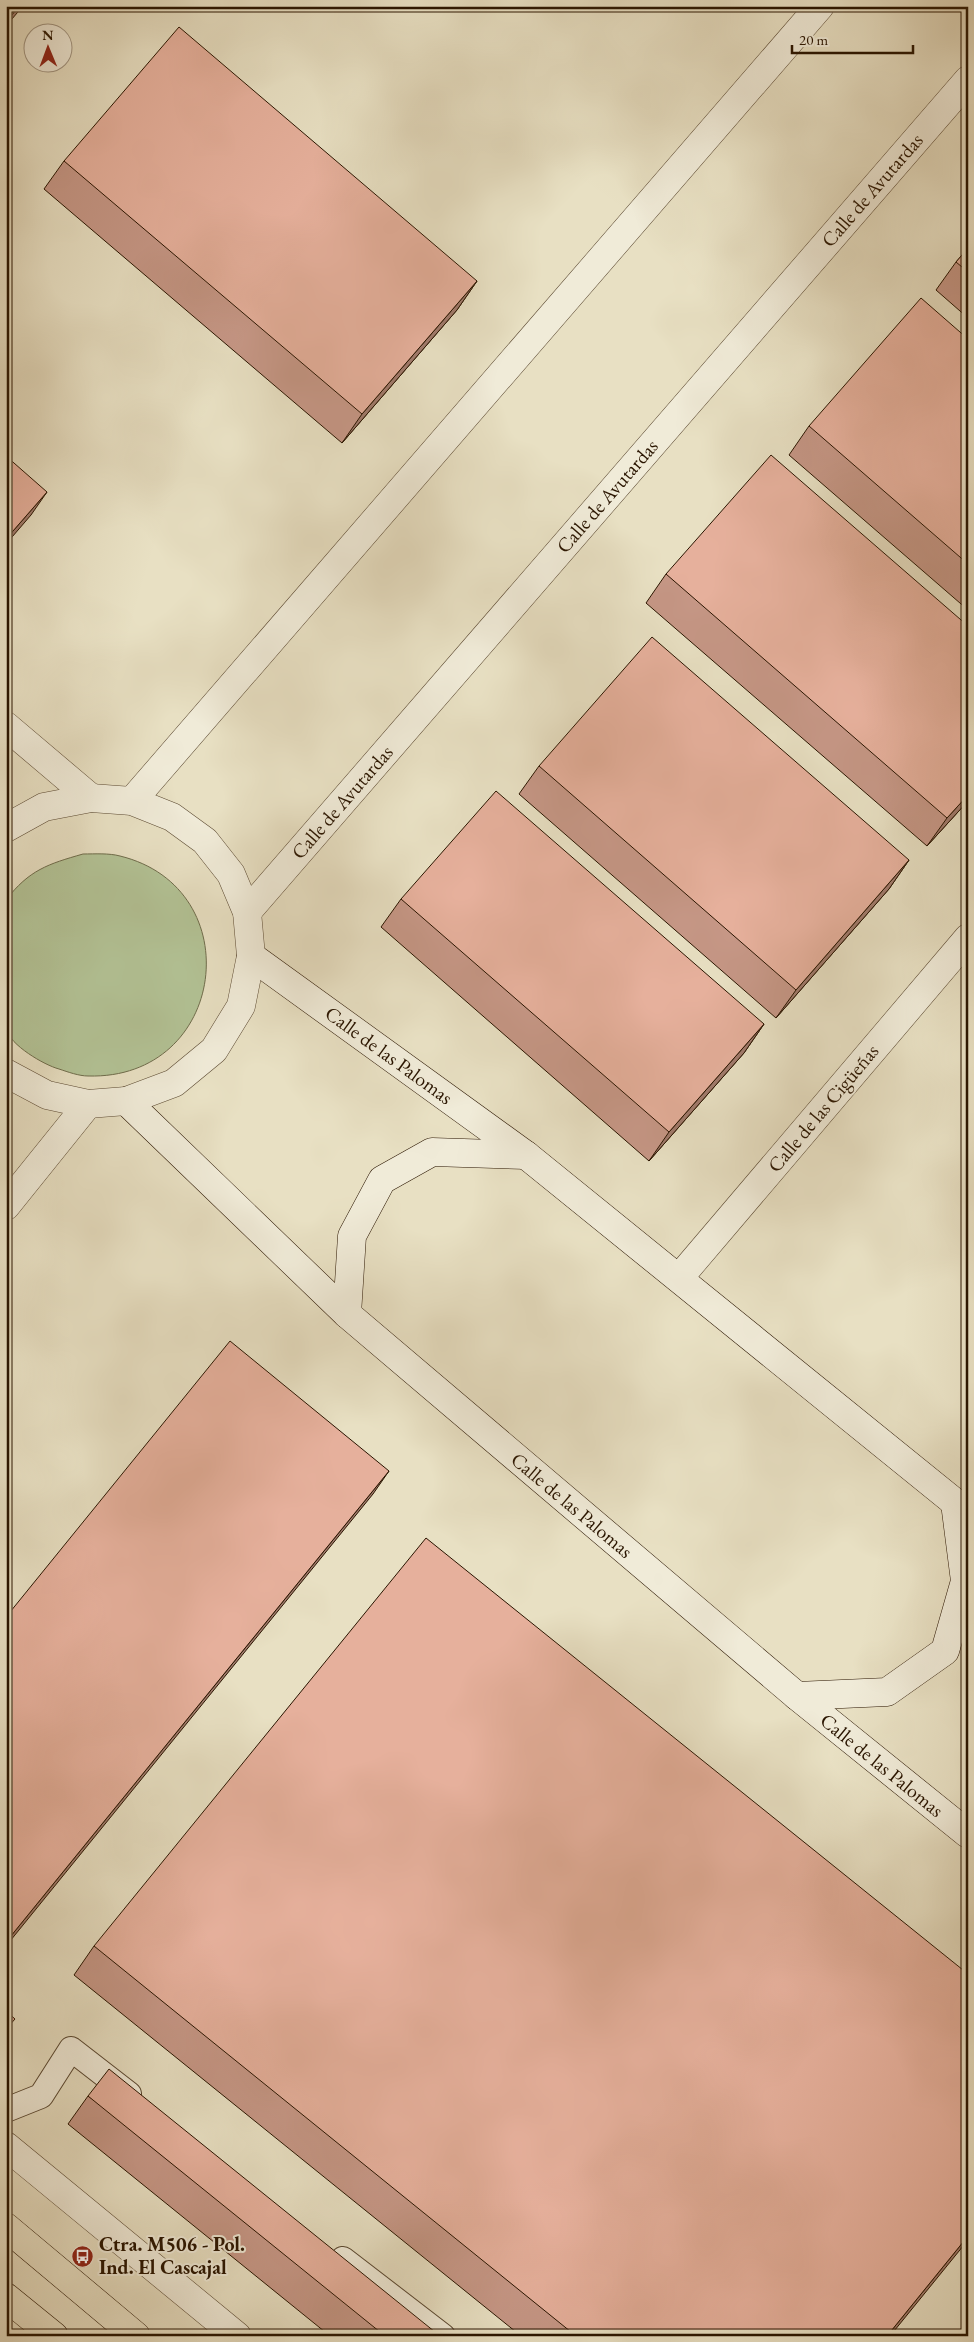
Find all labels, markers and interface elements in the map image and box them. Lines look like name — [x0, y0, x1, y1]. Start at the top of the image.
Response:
north arrow — [22, 22, 72, 72]
scale bar — [792, 22, 913, 54]
text: N — [42, 26, 54, 44]
text: 20 m — [799, 30, 828, 49]
street label: Calle de Avutardas — [815, 128, 929, 252]
street label: Calle de Avutardas — [550, 434, 664, 558]
street label: Calle de Avutardas — [285, 740, 399, 864]
street label: Calle de las Palomas — [320, 1000, 458, 1110]
street label: Calle de las Cigüeñas — [762, 1038, 884, 1178]
street label: Calle de las Palomas — [506, 1446, 638, 1564]
street label: Calle de las Palomas — [815, 1707, 949, 1823]
place label: Ctra. M506 - Pol. Ind. El Cascajal — [99, 2231, 245, 2280]
bus stop icon: Ctra. M506 - Pol. Ind. El Cascajal — [71, 2244, 95, 2268]

